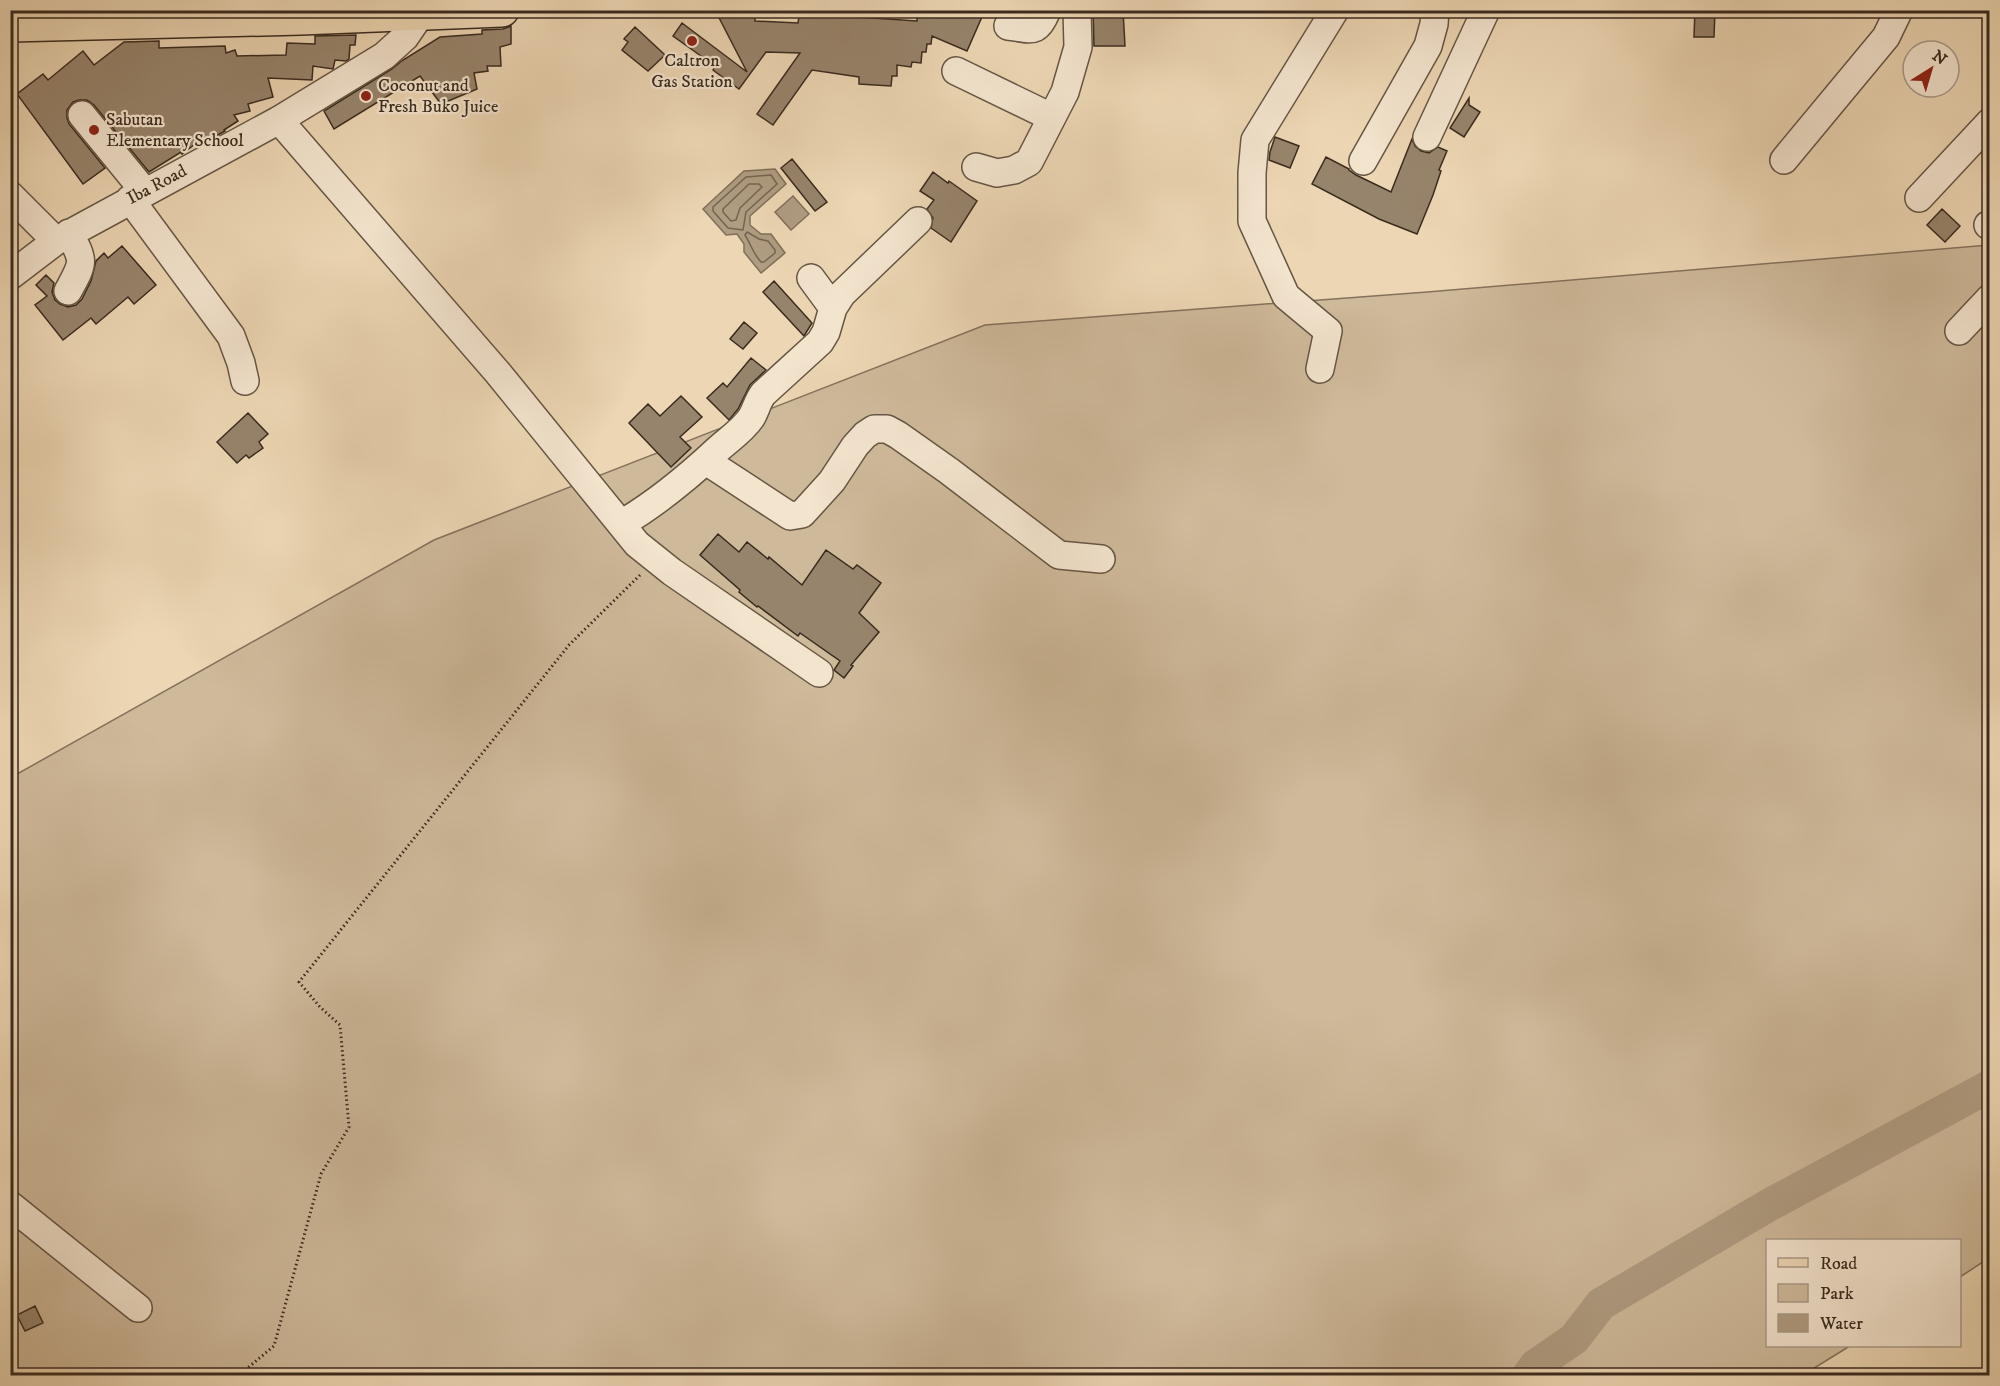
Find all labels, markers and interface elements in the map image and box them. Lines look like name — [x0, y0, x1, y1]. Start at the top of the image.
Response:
marker: Caltron Gas Station — [685, 34, 699, 48]
north arrow — [1901, 39, 1961, 99]
text: N — [1928, 46, 1951, 70]
place label: Caltron Gas Station — [651, 50, 733, 93]
place label: Coconut and Fresh Buko Juice — [378, 75, 498, 118]
marker: Coconut and Fresh Buko Juice — [359, 89, 373, 103]
place label: Sabutan Elementary School — [106, 109, 244, 152]
marker: Sabutan Elementary School — [87, 123, 101, 137]
street label: Iba Road — [123, 160, 191, 210]
legend — [1766, 1239, 1961, 1347]
text: Road — [1820, 1253, 1857, 1275]
text: Park — [1820, 1283, 1854, 1305]
text: Water — [1819, 1313, 1863, 1335]

